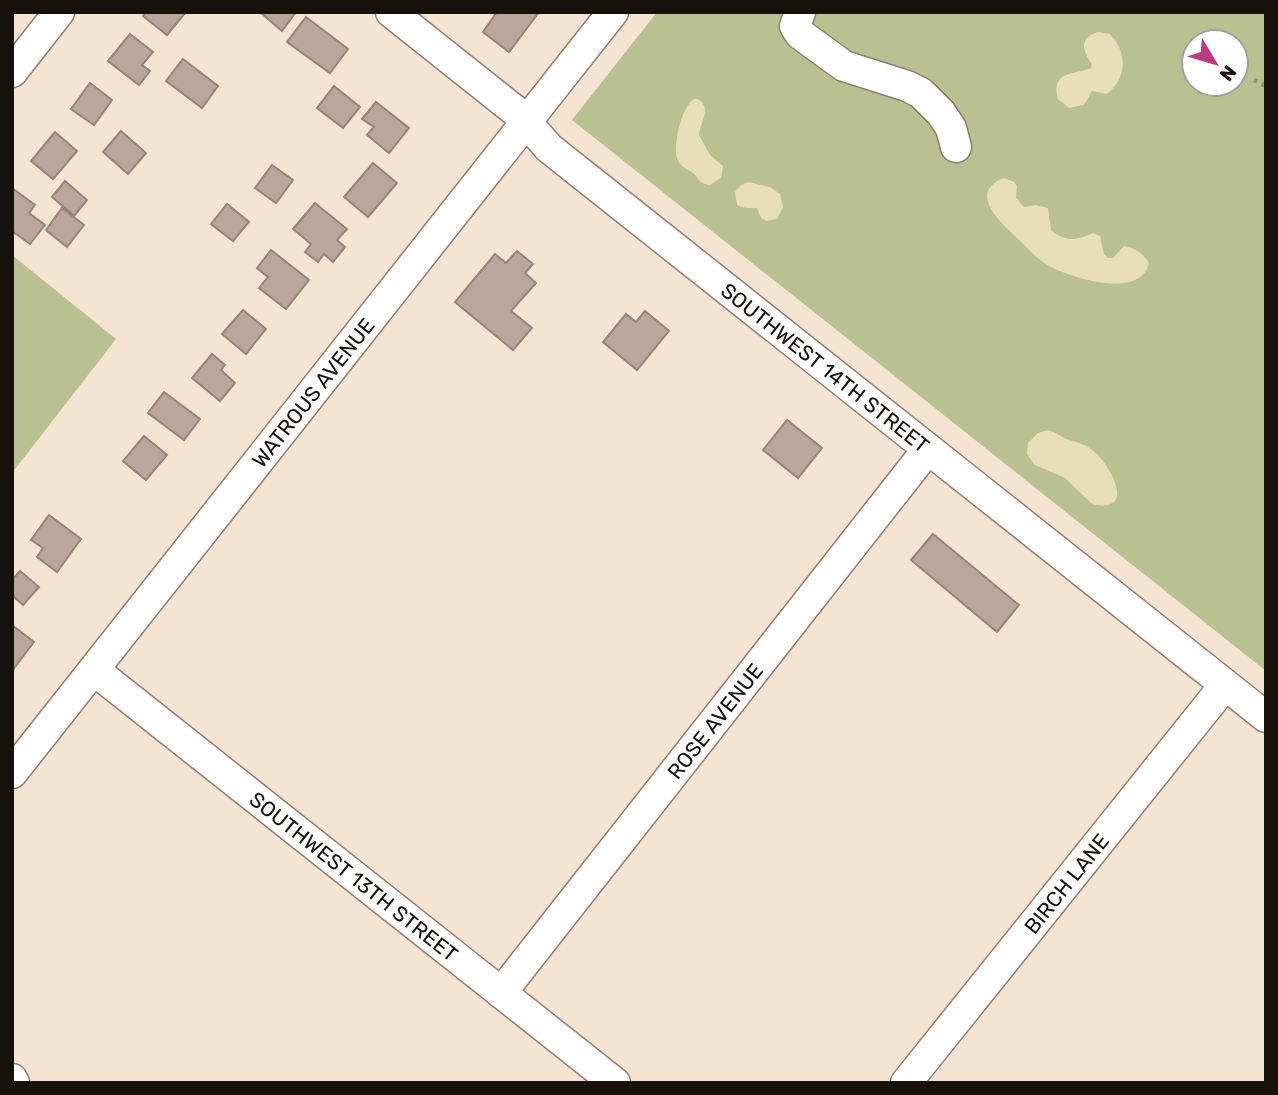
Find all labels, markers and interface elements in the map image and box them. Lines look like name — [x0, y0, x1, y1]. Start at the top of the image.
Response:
north arrow — [1180, 28, 1250, 98]
text: N — [1215, 61, 1241, 86]
street label: SOUTHWEST 14TH STREET — [716, 277, 935, 458]
street label: WATROUS AVENUE — [246, 313, 379, 472]
street label: ROSE AVENUE — [662, 658, 768, 784]
street label: SOUTHWEST 13TH STREET — [245, 786, 463, 966]
street label: BIRCH LANE — [1019, 828, 1114, 938]

